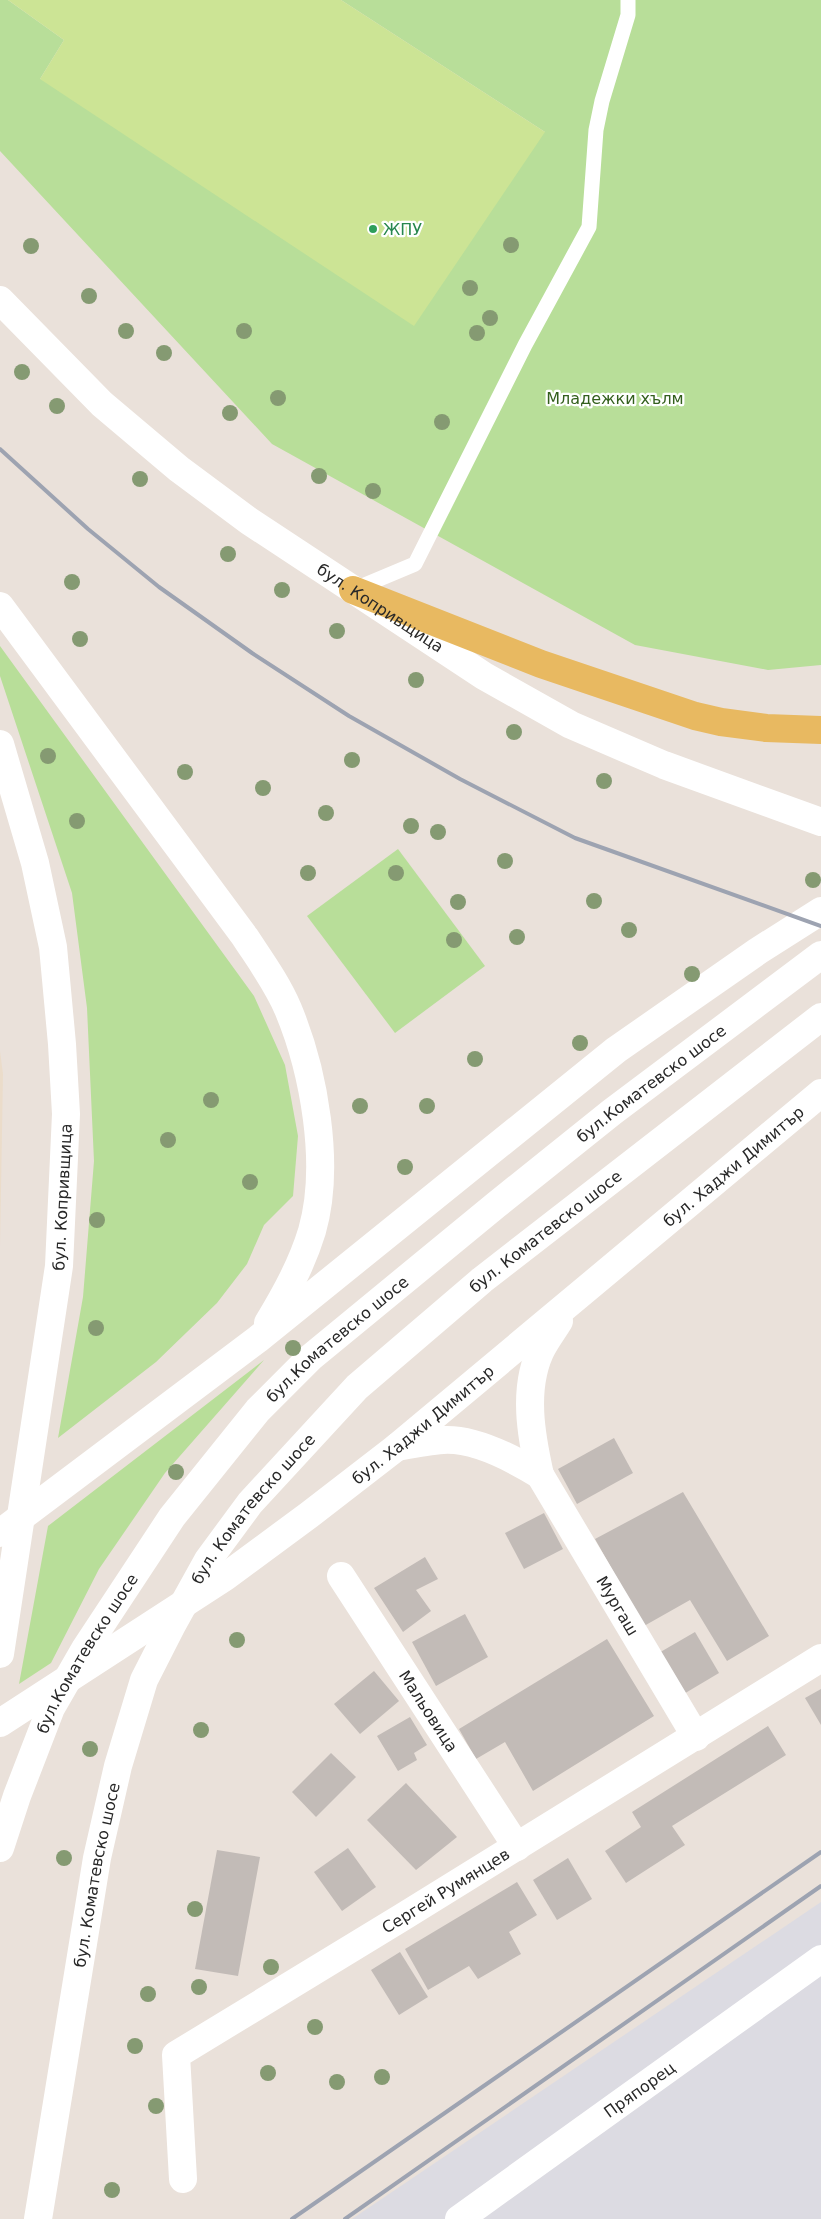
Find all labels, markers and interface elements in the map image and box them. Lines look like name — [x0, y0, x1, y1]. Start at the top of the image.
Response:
place label: ЖПУ — [383, 220, 422, 239]
marker: ЖПУ — [367, 223, 379, 235]
park label: Младежки хълм — [546, 389, 684, 408]
street label: бул. Копривщица — [313, 560, 447, 657]
street label: бул.Коматевско шосе — [573, 1021, 730, 1147]
street label: бул. Хаджи Димитър — [659, 1102, 808, 1231]
street label: бул. Копривщица — [49, 1123, 76, 1271]
street label: бул. Коматевско шосе — [465, 1166, 625, 1297]
street label: бул.Коматевско шосе — [262, 1272, 412, 1406]
street label: бул. Хаджи Димитър — [348, 1361, 498, 1488]
street label: бул. Коматевско шосе — [188, 1430, 319, 1588]
street label: бул.Коматевско шосе — [33, 1570, 142, 1736]
street label: Мургаш — [592, 1573, 642, 1639]
street label: Мальовица — [395, 1667, 462, 1756]
street label: бул. Коматевско шосе — [70, 1781, 124, 1969]
street label: Сергей Румянцев — [379, 1844, 513, 1937]
street label: Пряпорец — [600, 2058, 679, 2122]

